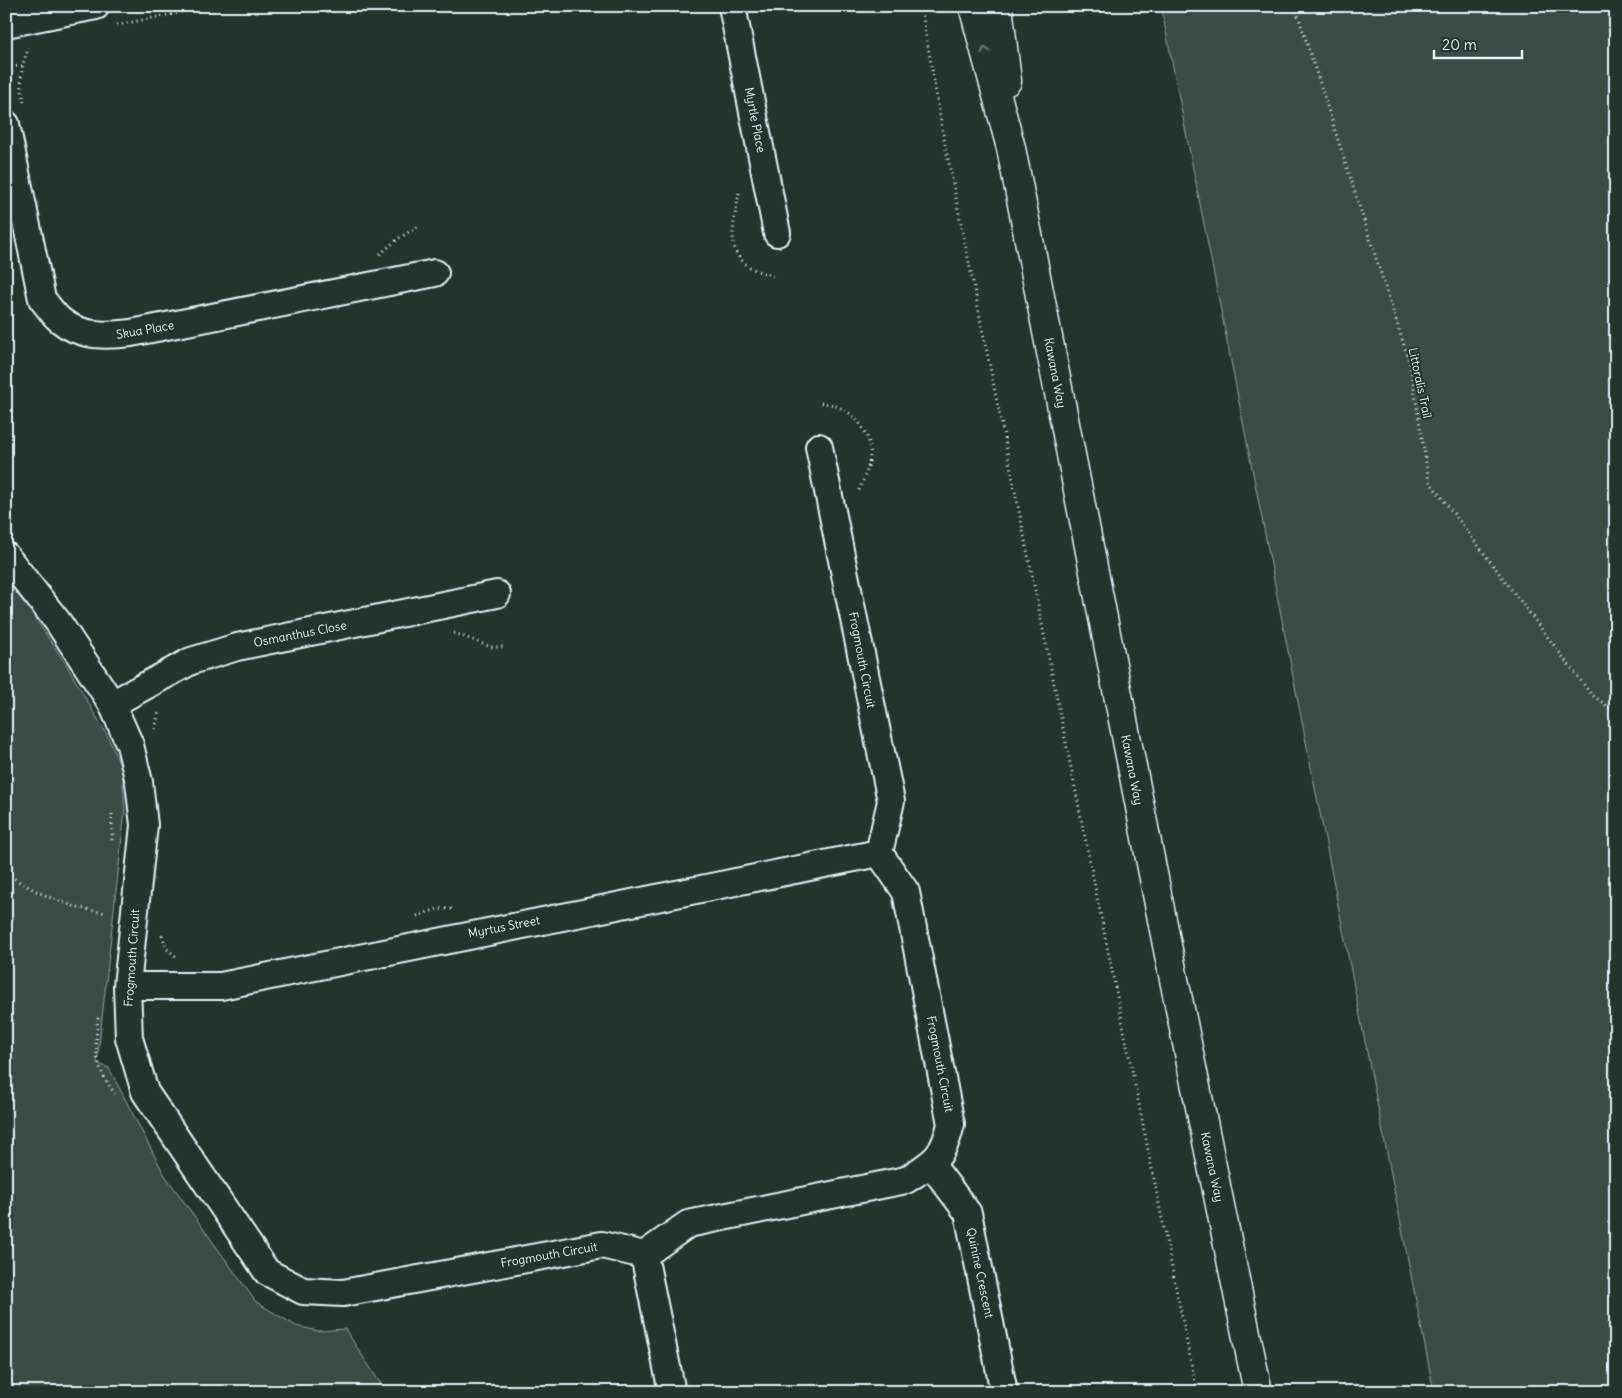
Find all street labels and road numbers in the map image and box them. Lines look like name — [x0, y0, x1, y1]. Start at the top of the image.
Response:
street label: Myrtle Place — [742, 86, 769, 154]
street label: Skua Place — [115, 317, 175, 342]
street label: Kawana Way — [1041, 337, 1070, 409]
street label: Littoralis Trail — [1406, 346, 1435, 420]
street label: Frogmouth Circuit — [846, 610, 879, 709]
street label: Osmanthus Close — [252, 617, 348, 650]
street label: Kawana Way — [1118, 734, 1147, 806]
street label: Frogmouth Circuit — [121, 909, 142, 1007]
street label: Myrtus Street — [467, 912, 541, 941]
street label: Frogmouth Circuit — [924, 1014, 957, 1113]
street label: Kawana Way — [1198, 1130, 1227, 1203]
street label: Quinine Crescent — [964, 1226, 997, 1320]
street label: Frogmouth Circuit — [499, 1239, 598, 1270]

